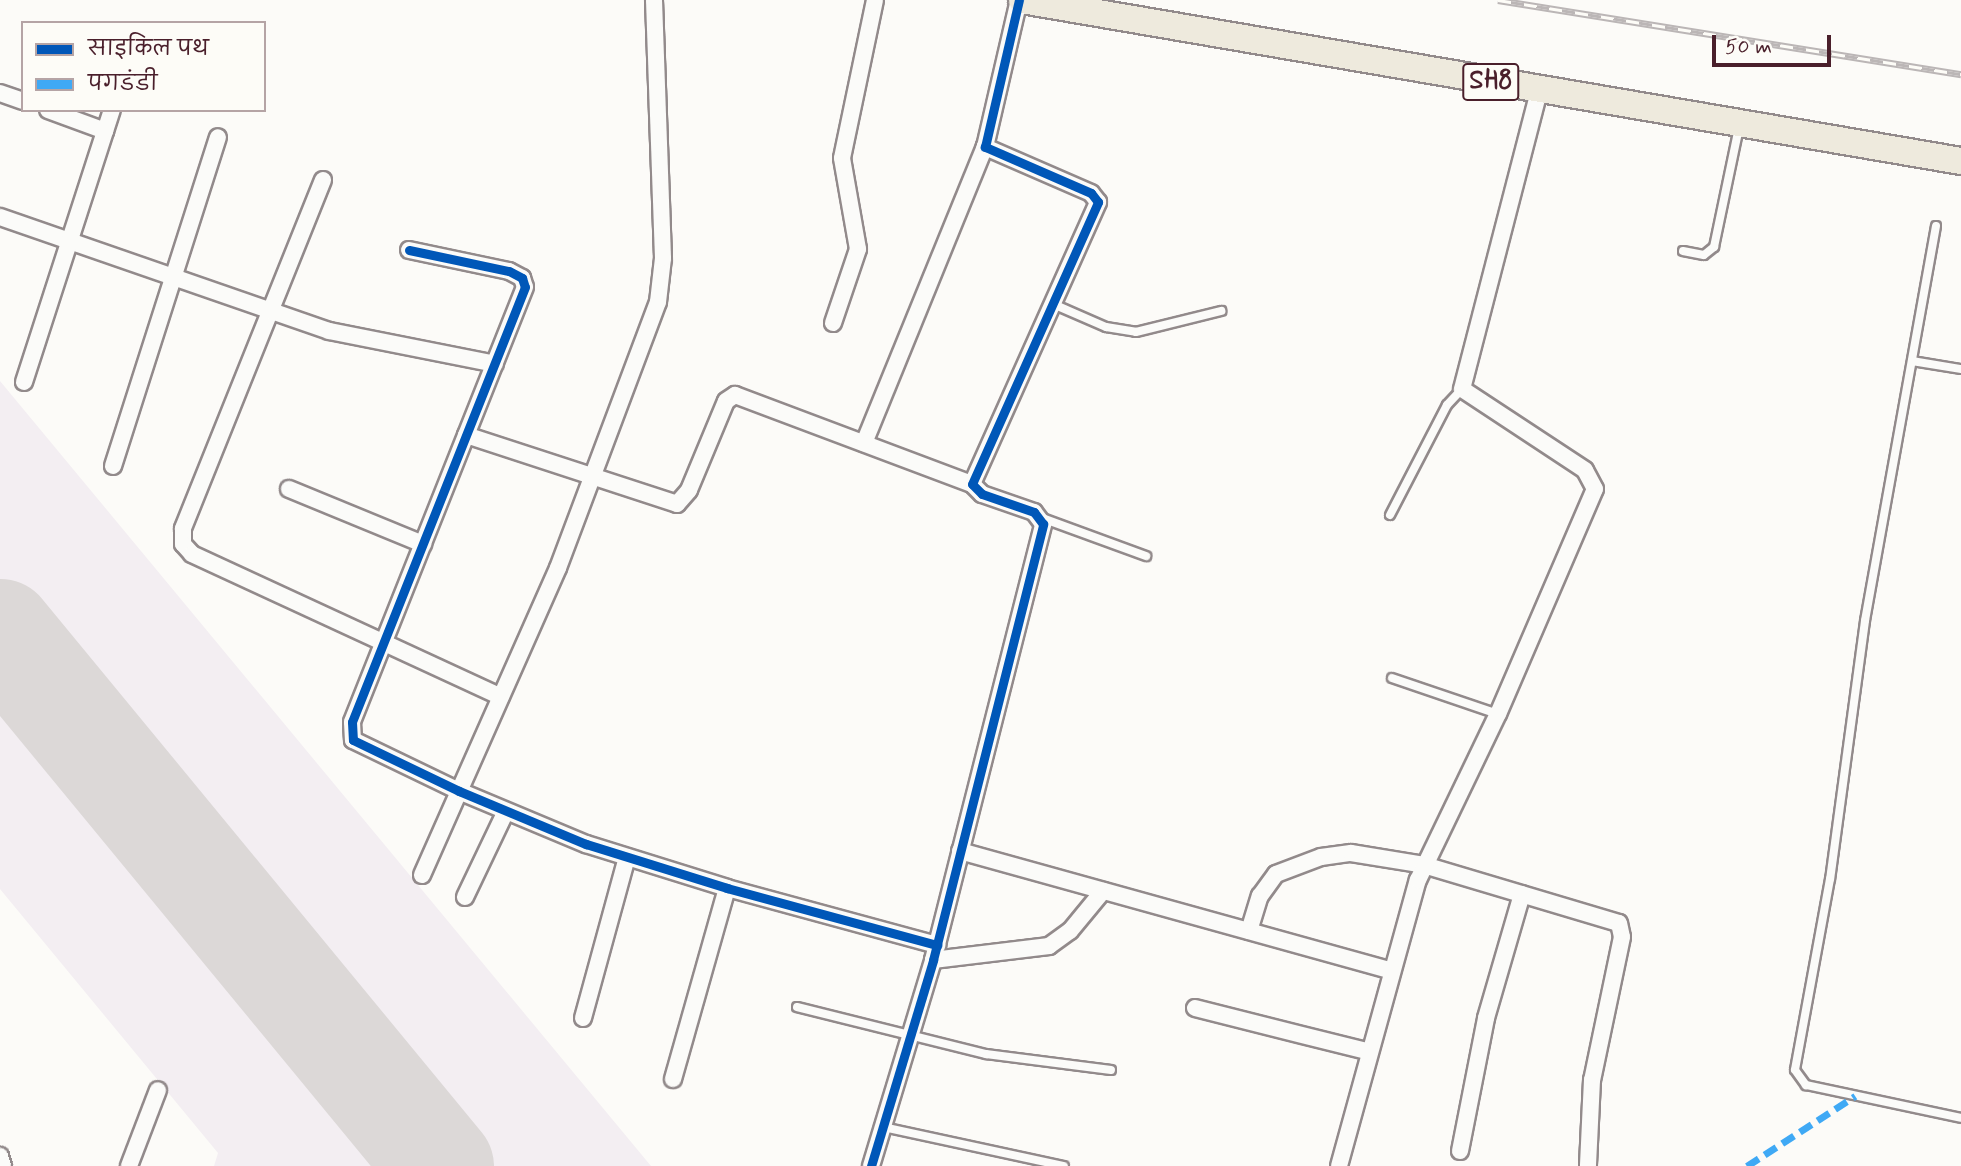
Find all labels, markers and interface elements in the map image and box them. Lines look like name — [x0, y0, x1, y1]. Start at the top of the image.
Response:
legend — [21, 21, 266, 112]
scale bar — [1716, 21, 1835, 65]
text: 50 m — [1725, 33, 1772, 61]
text: साइकिल पथ — [88, 35, 209, 63]
road number: SH8 — [1461, 60, 1521, 104]
text: पगडंडी — [88, 70, 158, 98]

